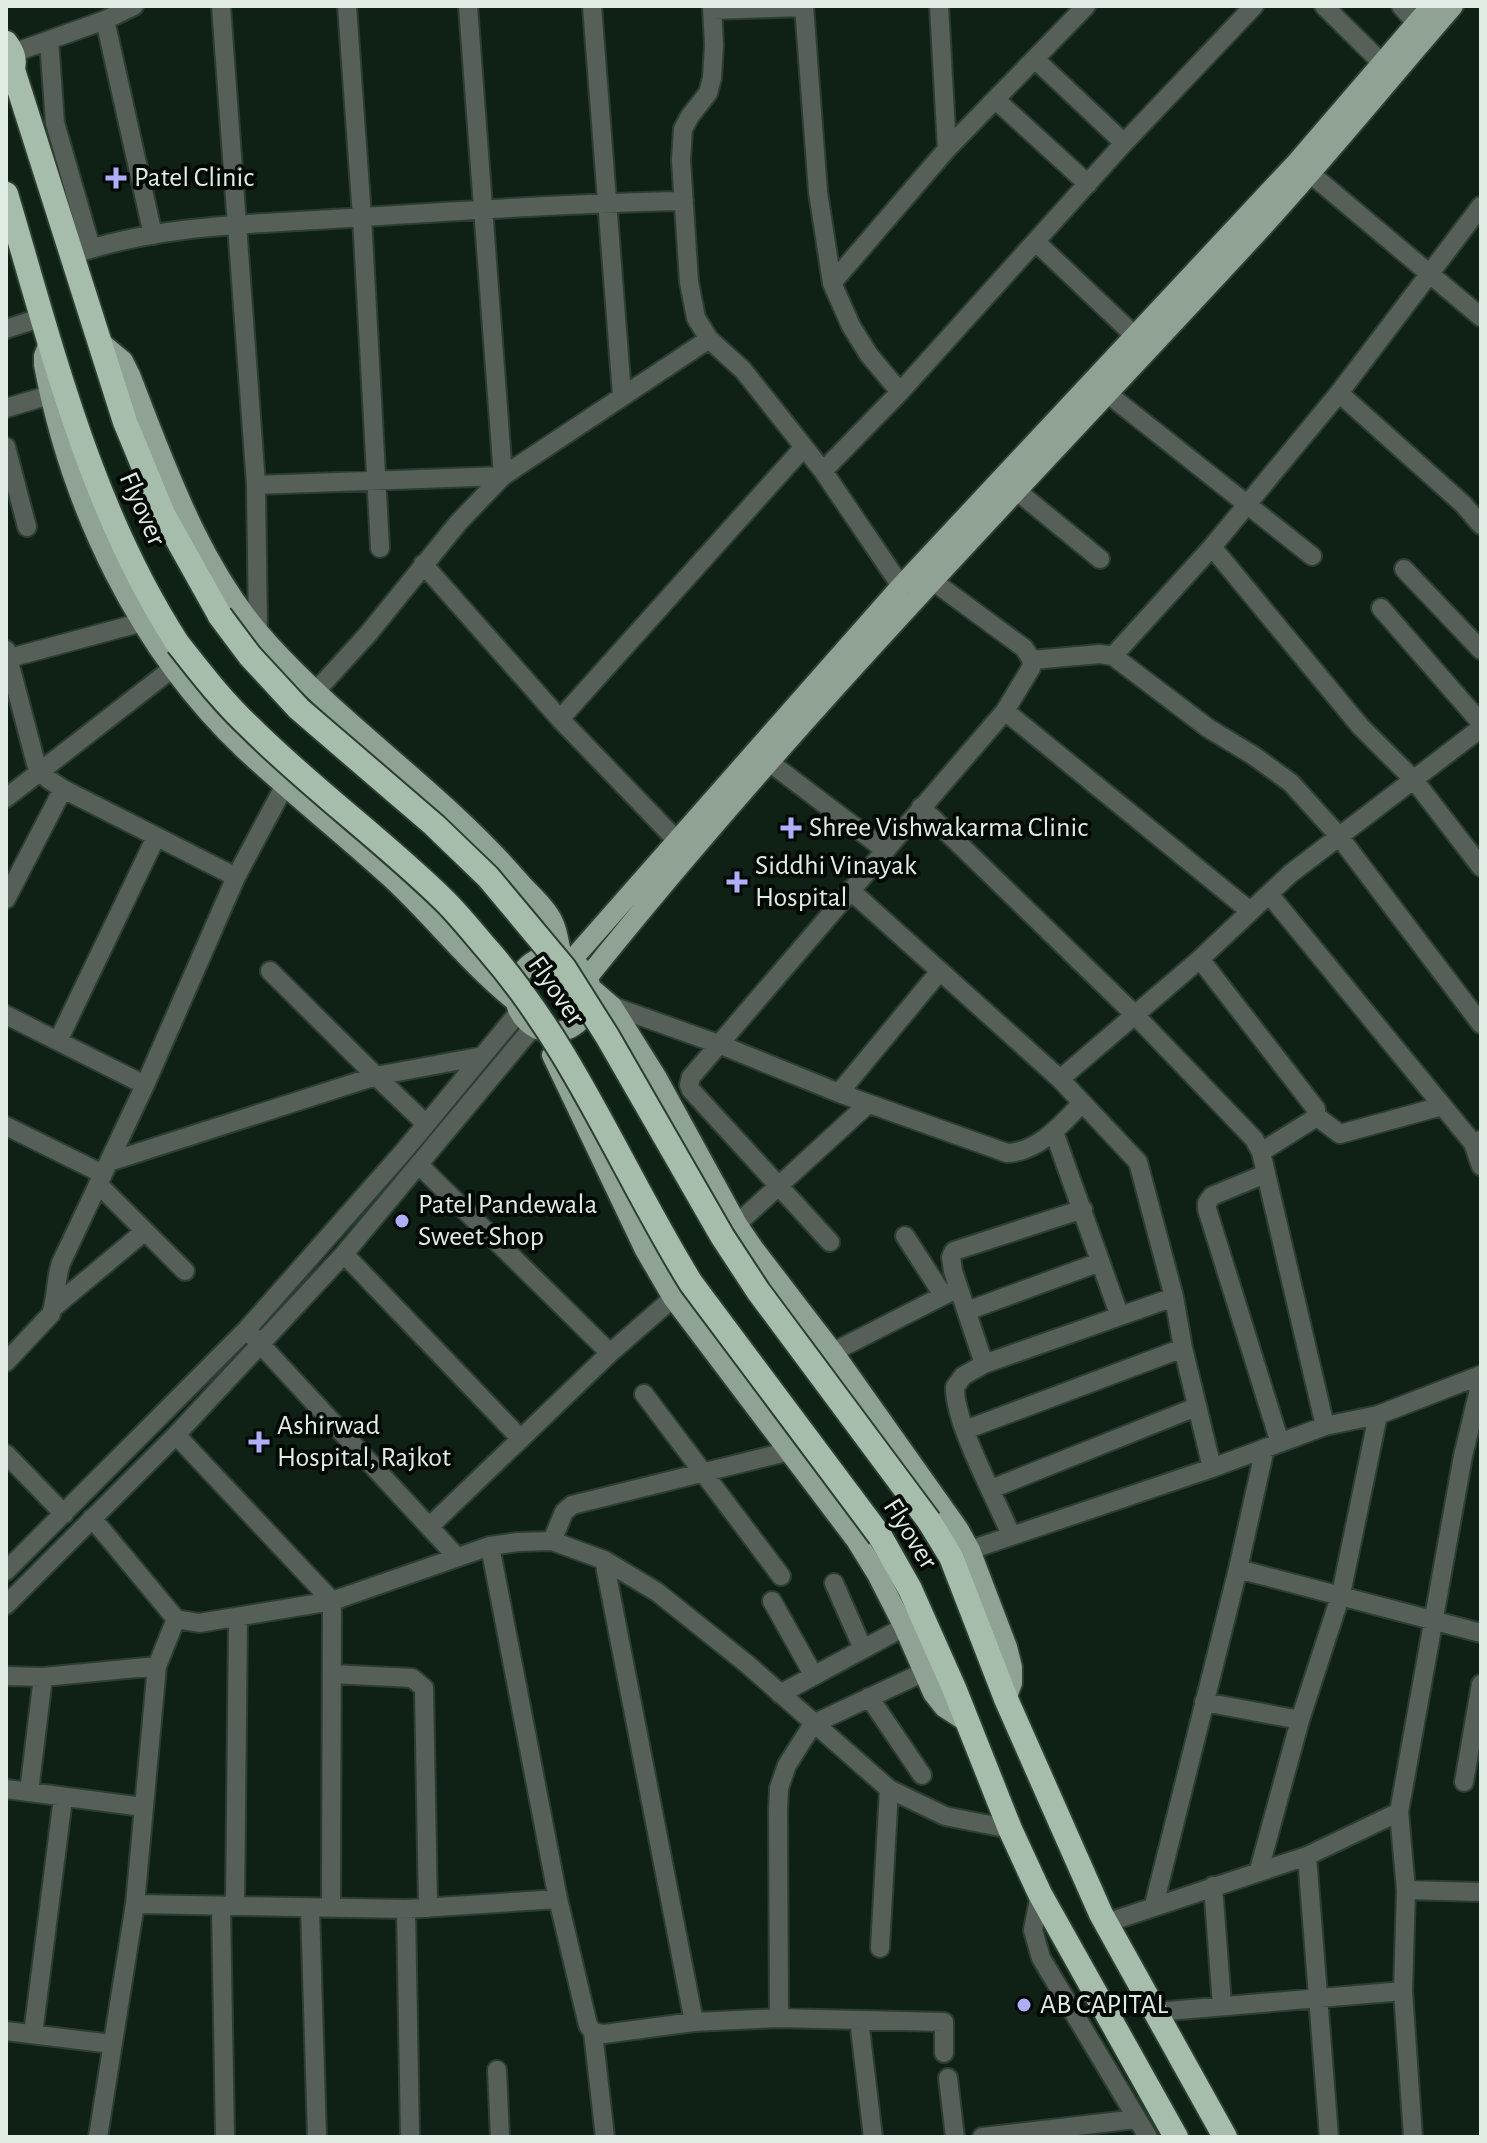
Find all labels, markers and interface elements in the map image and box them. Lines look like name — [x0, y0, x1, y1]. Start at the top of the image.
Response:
place label: Patel Clinic — [134, 164, 254, 192]
marker: Patel Clinic — [105, 167, 127, 189]
street label: Flyover — [113, 468, 171, 550]
place label: Shree Vishwakarma Clinic — [809, 814, 1088, 842]
marker: Shree Vishwakarma Clinic — [780, 817, 802, 839]
place label: Siddhi Vinayak Hospital — [755, 852, 917, 912]
marker: Siddhi Vinayak Hospital — [726, 871, 748, 893]
street label: Flyover — [522, 951, 590, 1031]
place label: Patel Pandewala Sweet Shop — [418, 1191, 597, 1251]
marker: Patel Pandewala Sweet Shop — [393, 1212, 411, 1230]
place label: Ashirwad Hospital, Rajkot — [277, 1412, 451, 1472]
marker: Ashirwad Hospital, Rajkot — [248, 1431, 270, 1453]
street label: Flyover — [878, 1494, 942, 1574]
place label: AB CAPITAL — [1040, 1991, 1169, 2019]
marker: AB CAPITAL — [1015, 1996, 1033, 2014]

